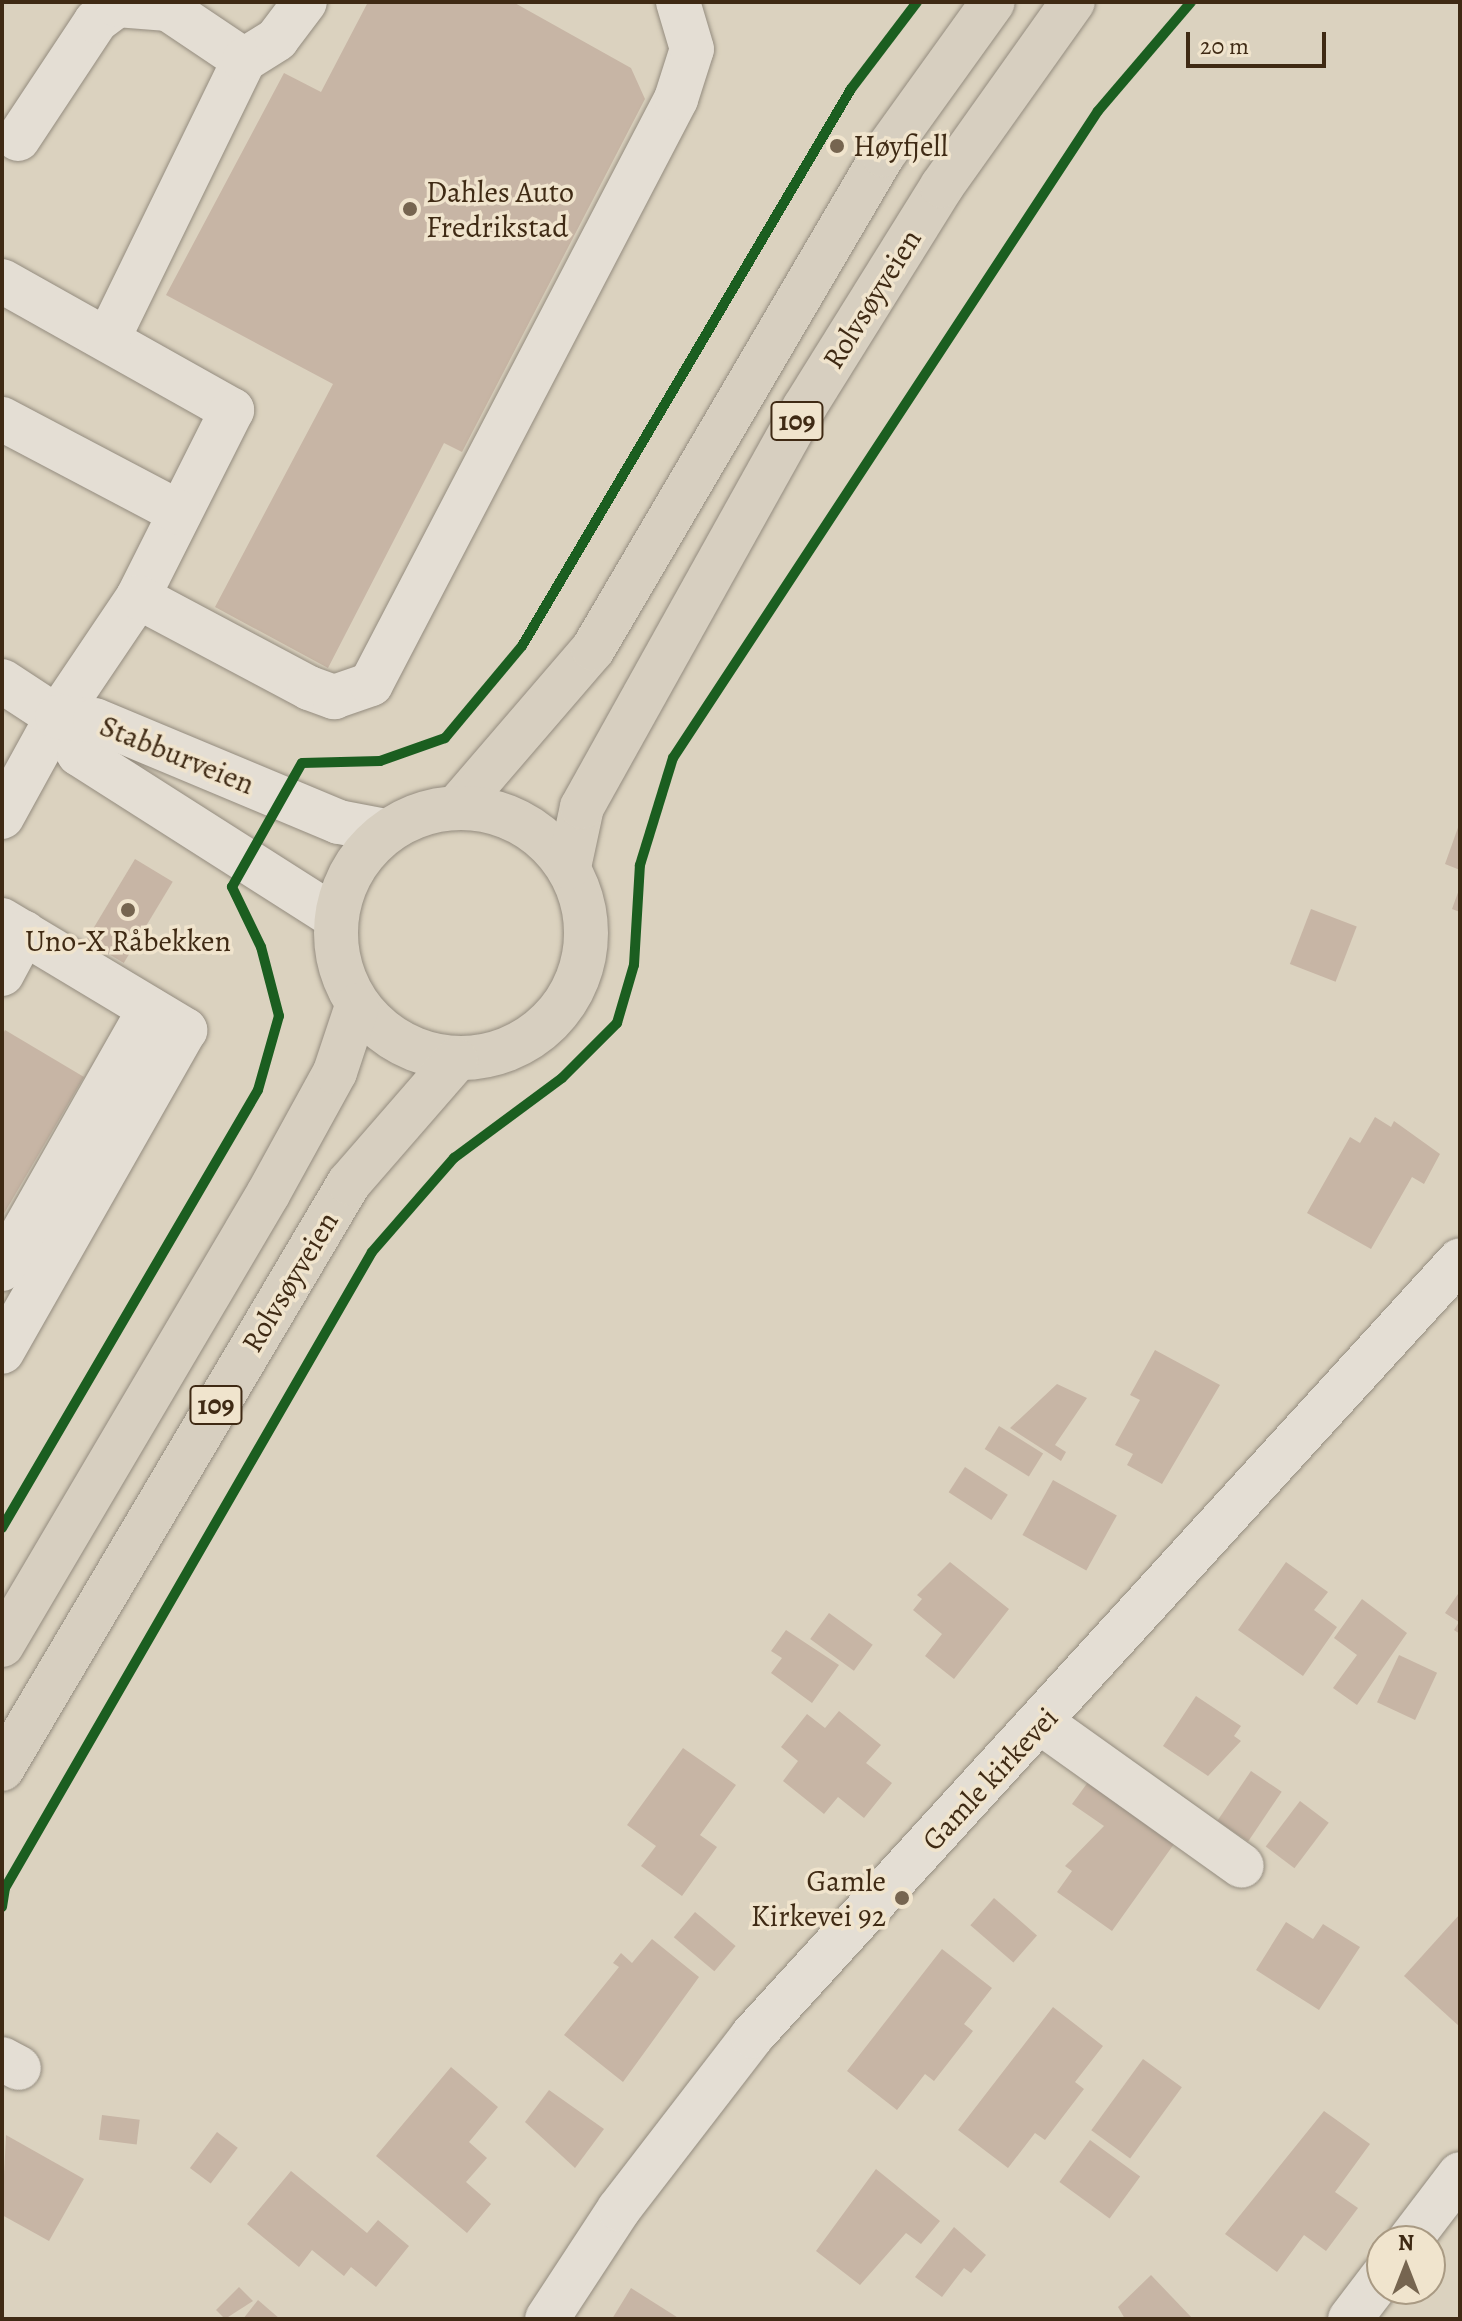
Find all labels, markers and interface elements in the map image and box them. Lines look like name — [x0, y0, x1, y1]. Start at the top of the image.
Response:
scale bar — [1190, 16, 1330, 66]
text: 20 m — [1200, 30, 1249, 62]
place label: Høyfjell — [853, 128, 948, 164]
marker: Høyfjell — [828, 137, 846, 155]
place label: Dahles Auto Fredrikstad — [426, 174, 574, 244]
marker: Dahles Auto Fredrikstad — [401, 200, 419, 218]
street label: Rolvsøyveien — [815, 223, 929, 375]
road number: 109 — [769, 397, 825, 445]
street label: Stabburveien — [95, 708, 259, 802]
marker: Uno-X Råbekken — [119, 901, 137, 919]
place label: Uno-X Råbekken — [25, 923, 231, 959]
street label: Rolvsøyveien — [234, 1205, 346, 1359]
road number: 109 — [188, 1381, 244, 1429]
street label: Gamle kirkevei — [915, 1700, 1065, 1858]
place label: Gamle Kirkevei 92 — [751, 1863, 886, 1934]
marker: Gamle Kirkevei 92 — [893, 1889, 911, 1907]
north arrow — [1366, 2225, 1446, 2305]
text: N — [1398, 2228, 1414, 2258]

